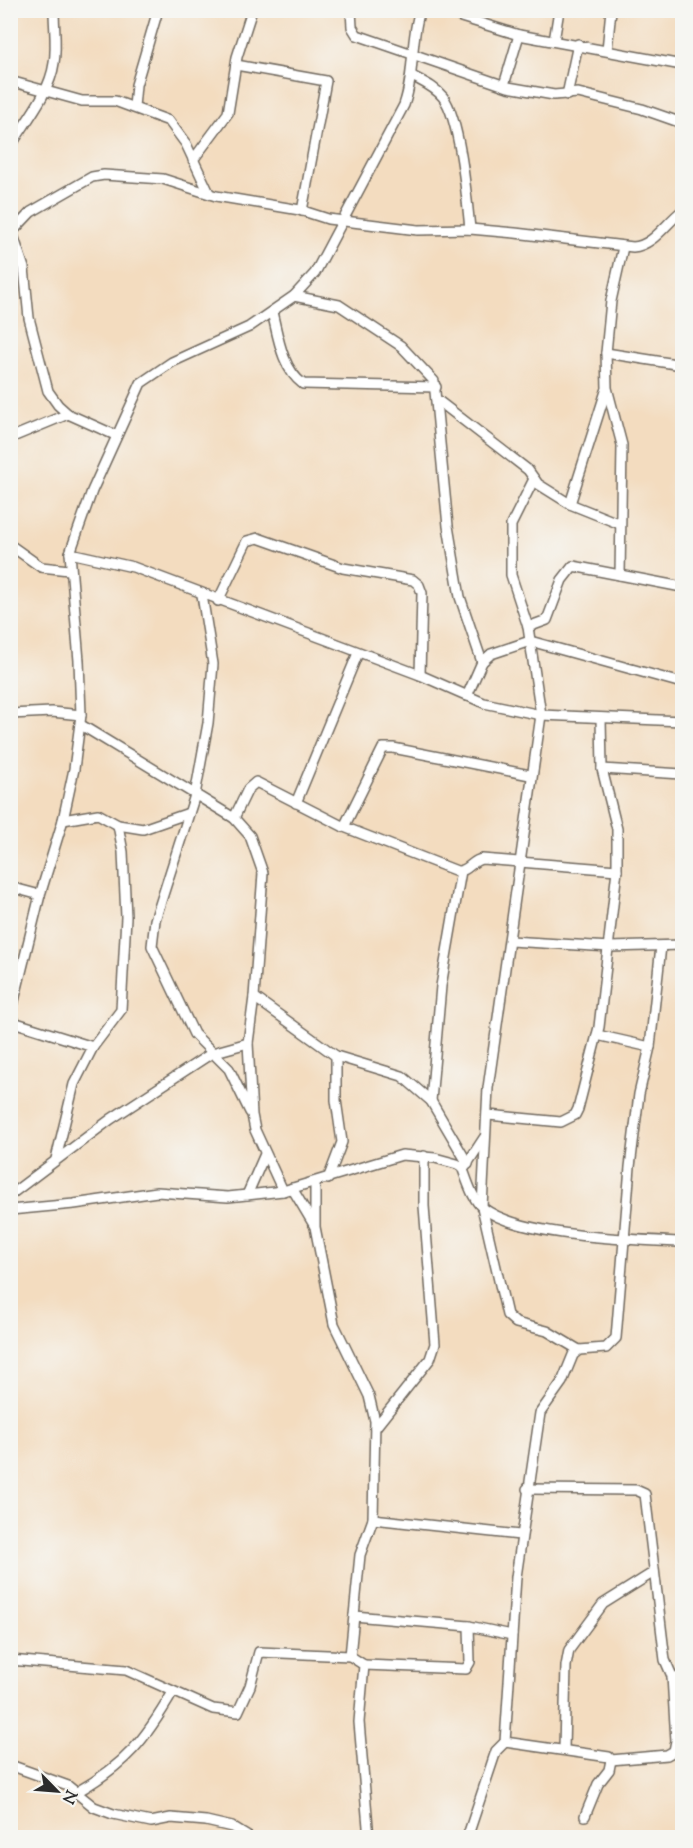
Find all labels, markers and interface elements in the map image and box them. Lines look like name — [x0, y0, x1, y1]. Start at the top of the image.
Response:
north arrow — [27, 1761, 87, 1821]
text: N — [55, 1786, 81, 1807]

